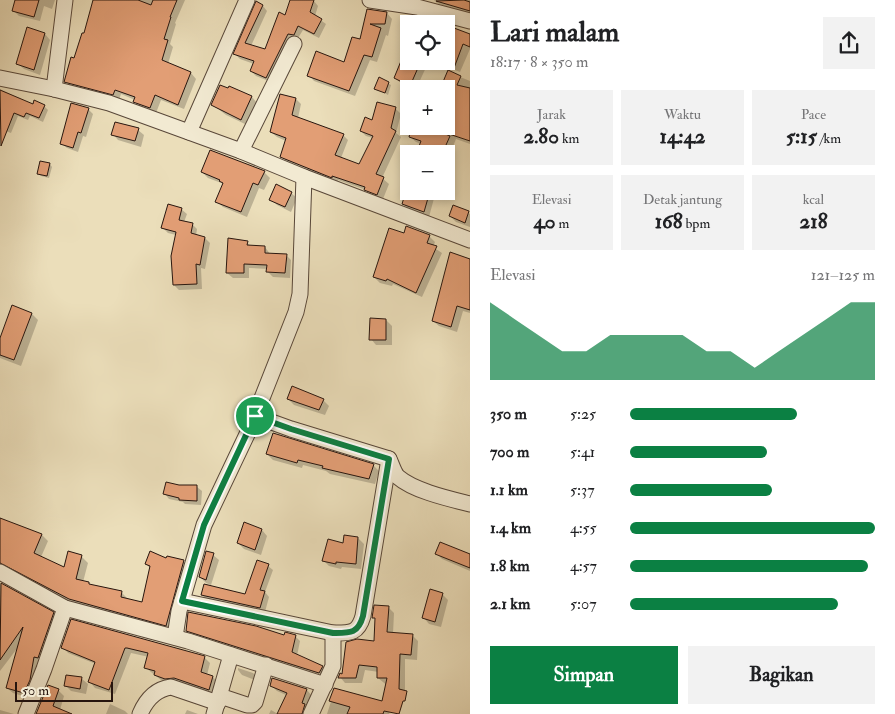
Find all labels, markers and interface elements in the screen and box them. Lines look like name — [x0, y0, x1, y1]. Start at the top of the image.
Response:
map controls — [400, 15, 455, 200]
button: locate — [400, 15, 455, 70]
text: Lari malam — [490, 15, 619, 50]
button: share — [823, 17, 875, 69]
text: 18:17 · 8 × 350 m — [490, 52, 588, 72]
button: + — [400, 80, 455, 135]
text: Jarak — [537, 106, 566, 123]
text: Waktu — [664, 106, 701, 123]
text: Pace — [801, 106, 826, 123]
text: 2.80 — [524, 123, 559, 150]
text: 14:42 — [660, 123, 705, 150]
text: 5:15 — [786, 123, 817, 150]
text: km — [559, 130, 579, 147]
text: /km — [817, 130, 841, 147]
button: − — [400, 145, 455, 200]
text: Elevasi — [532, 191, 571, 208]
text: Detak jantung — [643, 191, 722, 208]
text: kcal — [803, 191, 824, 208]
text: 40 — [534, 208, 556, 235]
text: 168 — [655, 208, 683, 235]
text: 218 — [800, 208, 828, 235]
text: m — [556, 215, 569, 232]
text: bpm — [683, 215, 710, 232]
text: Elevasi — [490, 265, 535, 285]
text: 121–125 m — [811, 265, 875, 285]
pin — [234, 395, 276, 437]
icon: arrive — [241, 402, 269, 430]
text: 350 m — [490, 404, 527, 424]
text: 5:25 — [570, 404, 596, 424]
text: 700 m — [490, 442, 529, 462]
text: 5:41 — [570, 442, 595, 462]
text: 1.1 km — [490, 480, 528, 500]
text: 5:37 — [570, 480, 594, 500]
text: 1.4 km — [490, 518, 531, 538]
text: 4:55 — [570, 518, 597, 538]
text: 1.8 km — [490, 556, 530, 576]
text: 4:57 — [570, 556, 597, 576]
text: 2.1 km — [490, 594, 530, 614]
text: 5:07 — [570, 594, 597, 614]
button: Simpan — [490, 646, 678, 704]
button: Bagikan — [688, 646, 875, 704]
scale bar — [15, 679, 112, 702]
text: 50 m — [22, 682, 49, 699]

